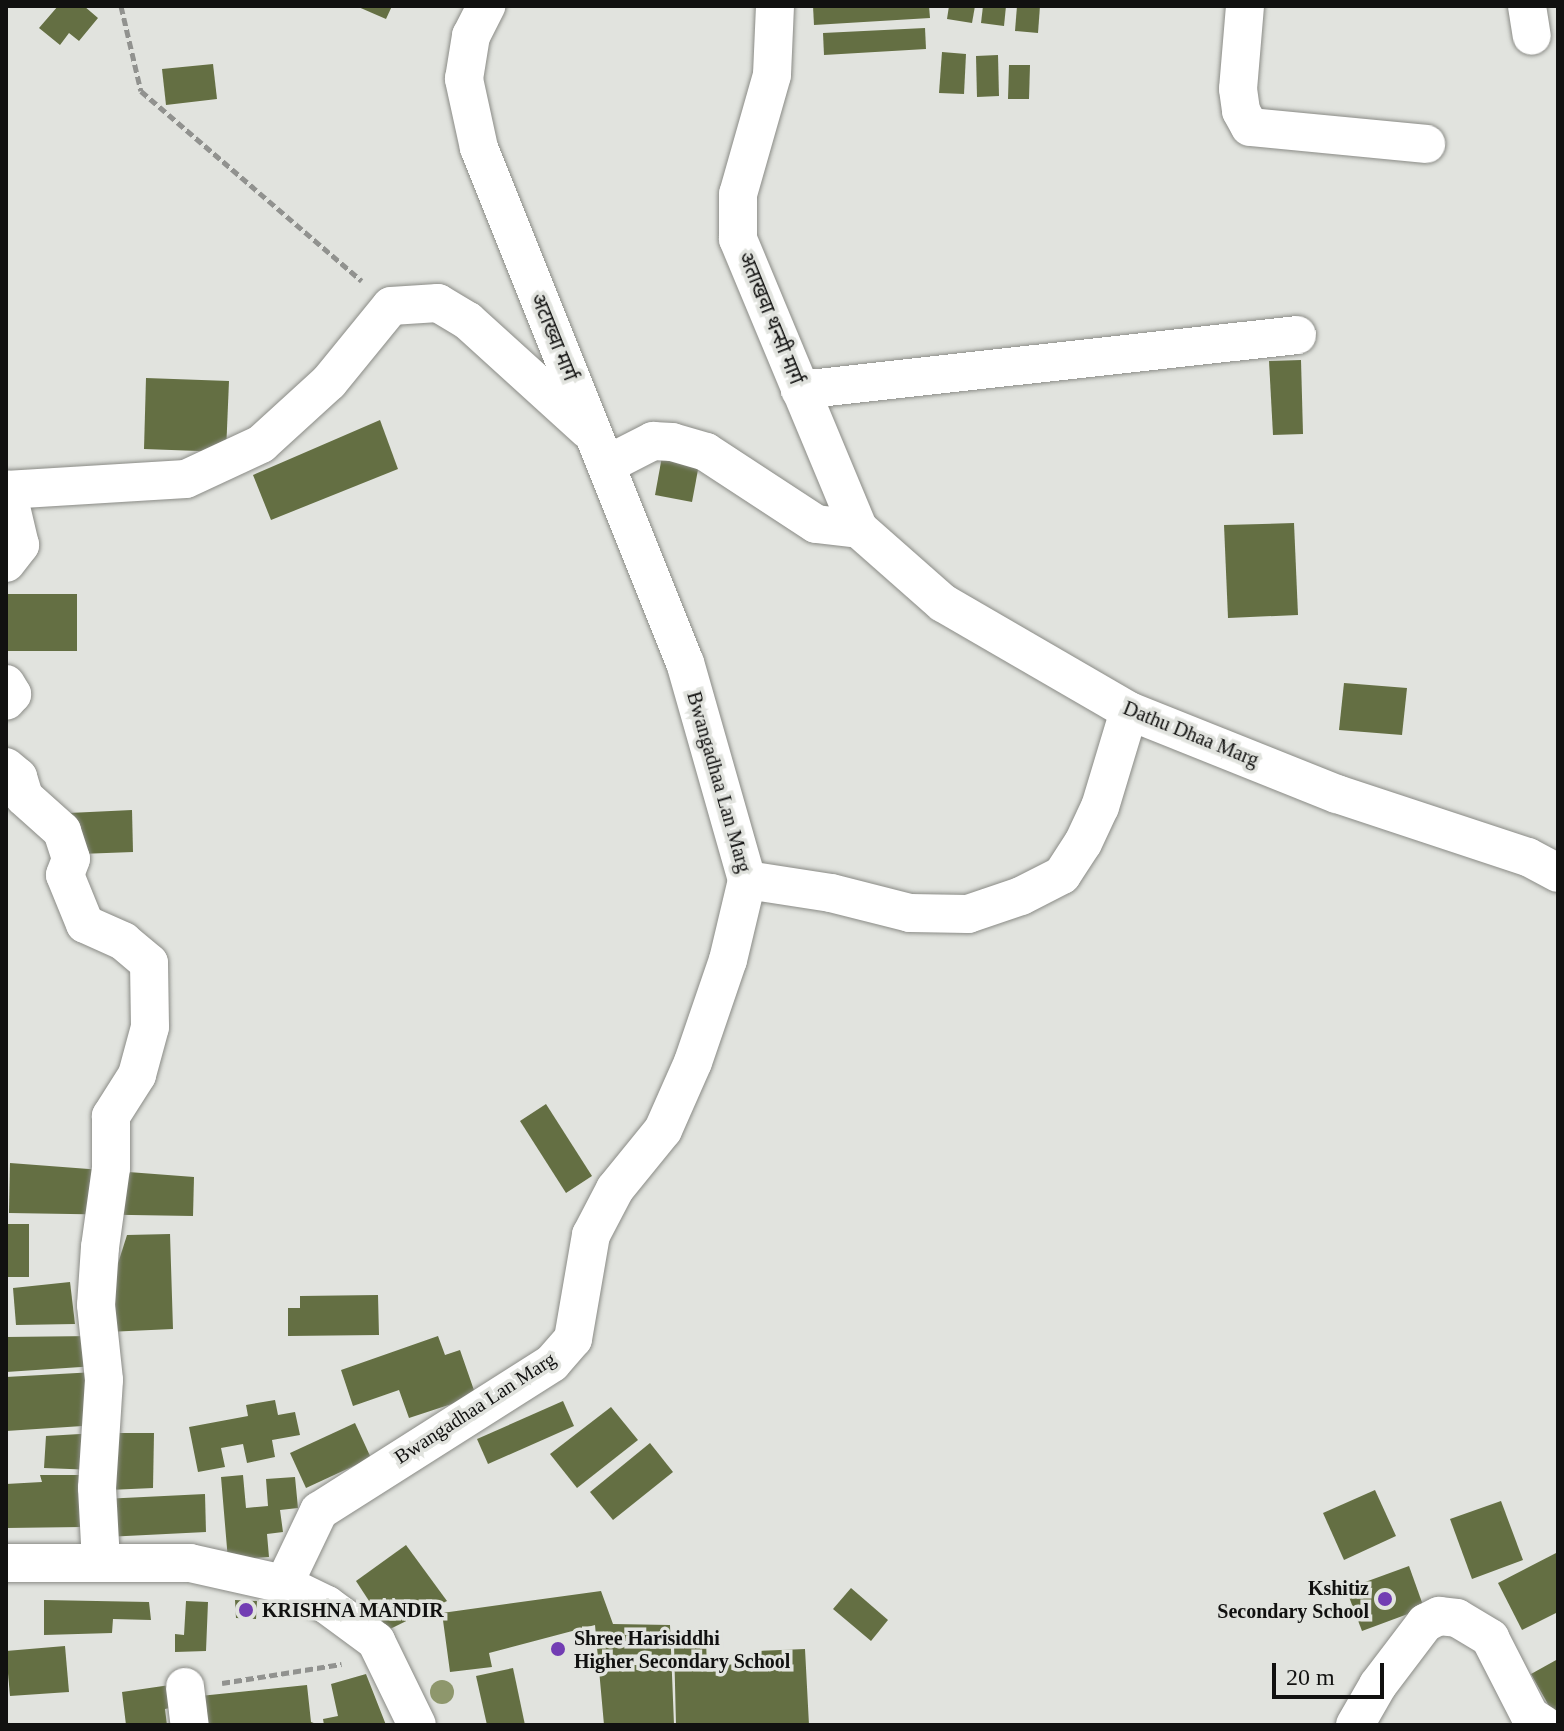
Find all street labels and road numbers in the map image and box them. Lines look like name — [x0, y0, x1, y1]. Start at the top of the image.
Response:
street label: अताखवा थन्सी मार्ग — [733, 248, 809, 388]
street label: अटाख्वा मार्ग — [526, 290, 582, 384]
street label: Bwangadhaa Lan Marg — [682, 689, 756, 875]
street label: Dathu Dhaa Marg — [1120, 696, 1262, 772]
street label: Bwangadhaa Lan Marg — [390, 1347, 560, 1469]

